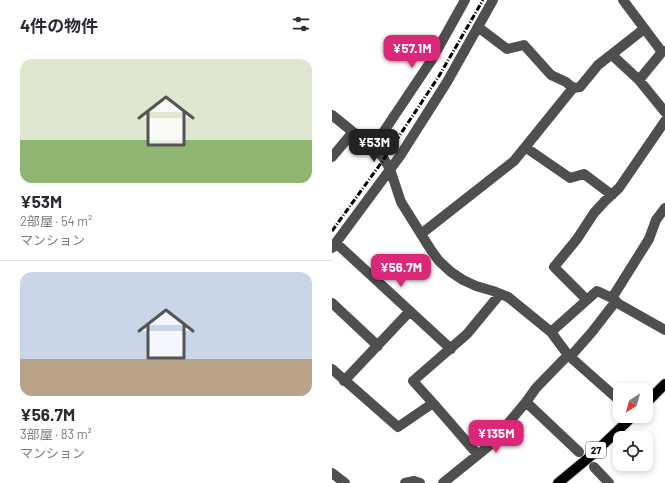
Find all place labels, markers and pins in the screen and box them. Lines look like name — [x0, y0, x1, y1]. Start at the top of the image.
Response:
pin: ¥57.1M — [379, 35, 445, 69]
pin: ¥53M — [350, 129, 398, 163]
pin: ¥56.7M — [368, 254, 434, 288]
pin: ¥135M — [468, 420, 524, 454]

